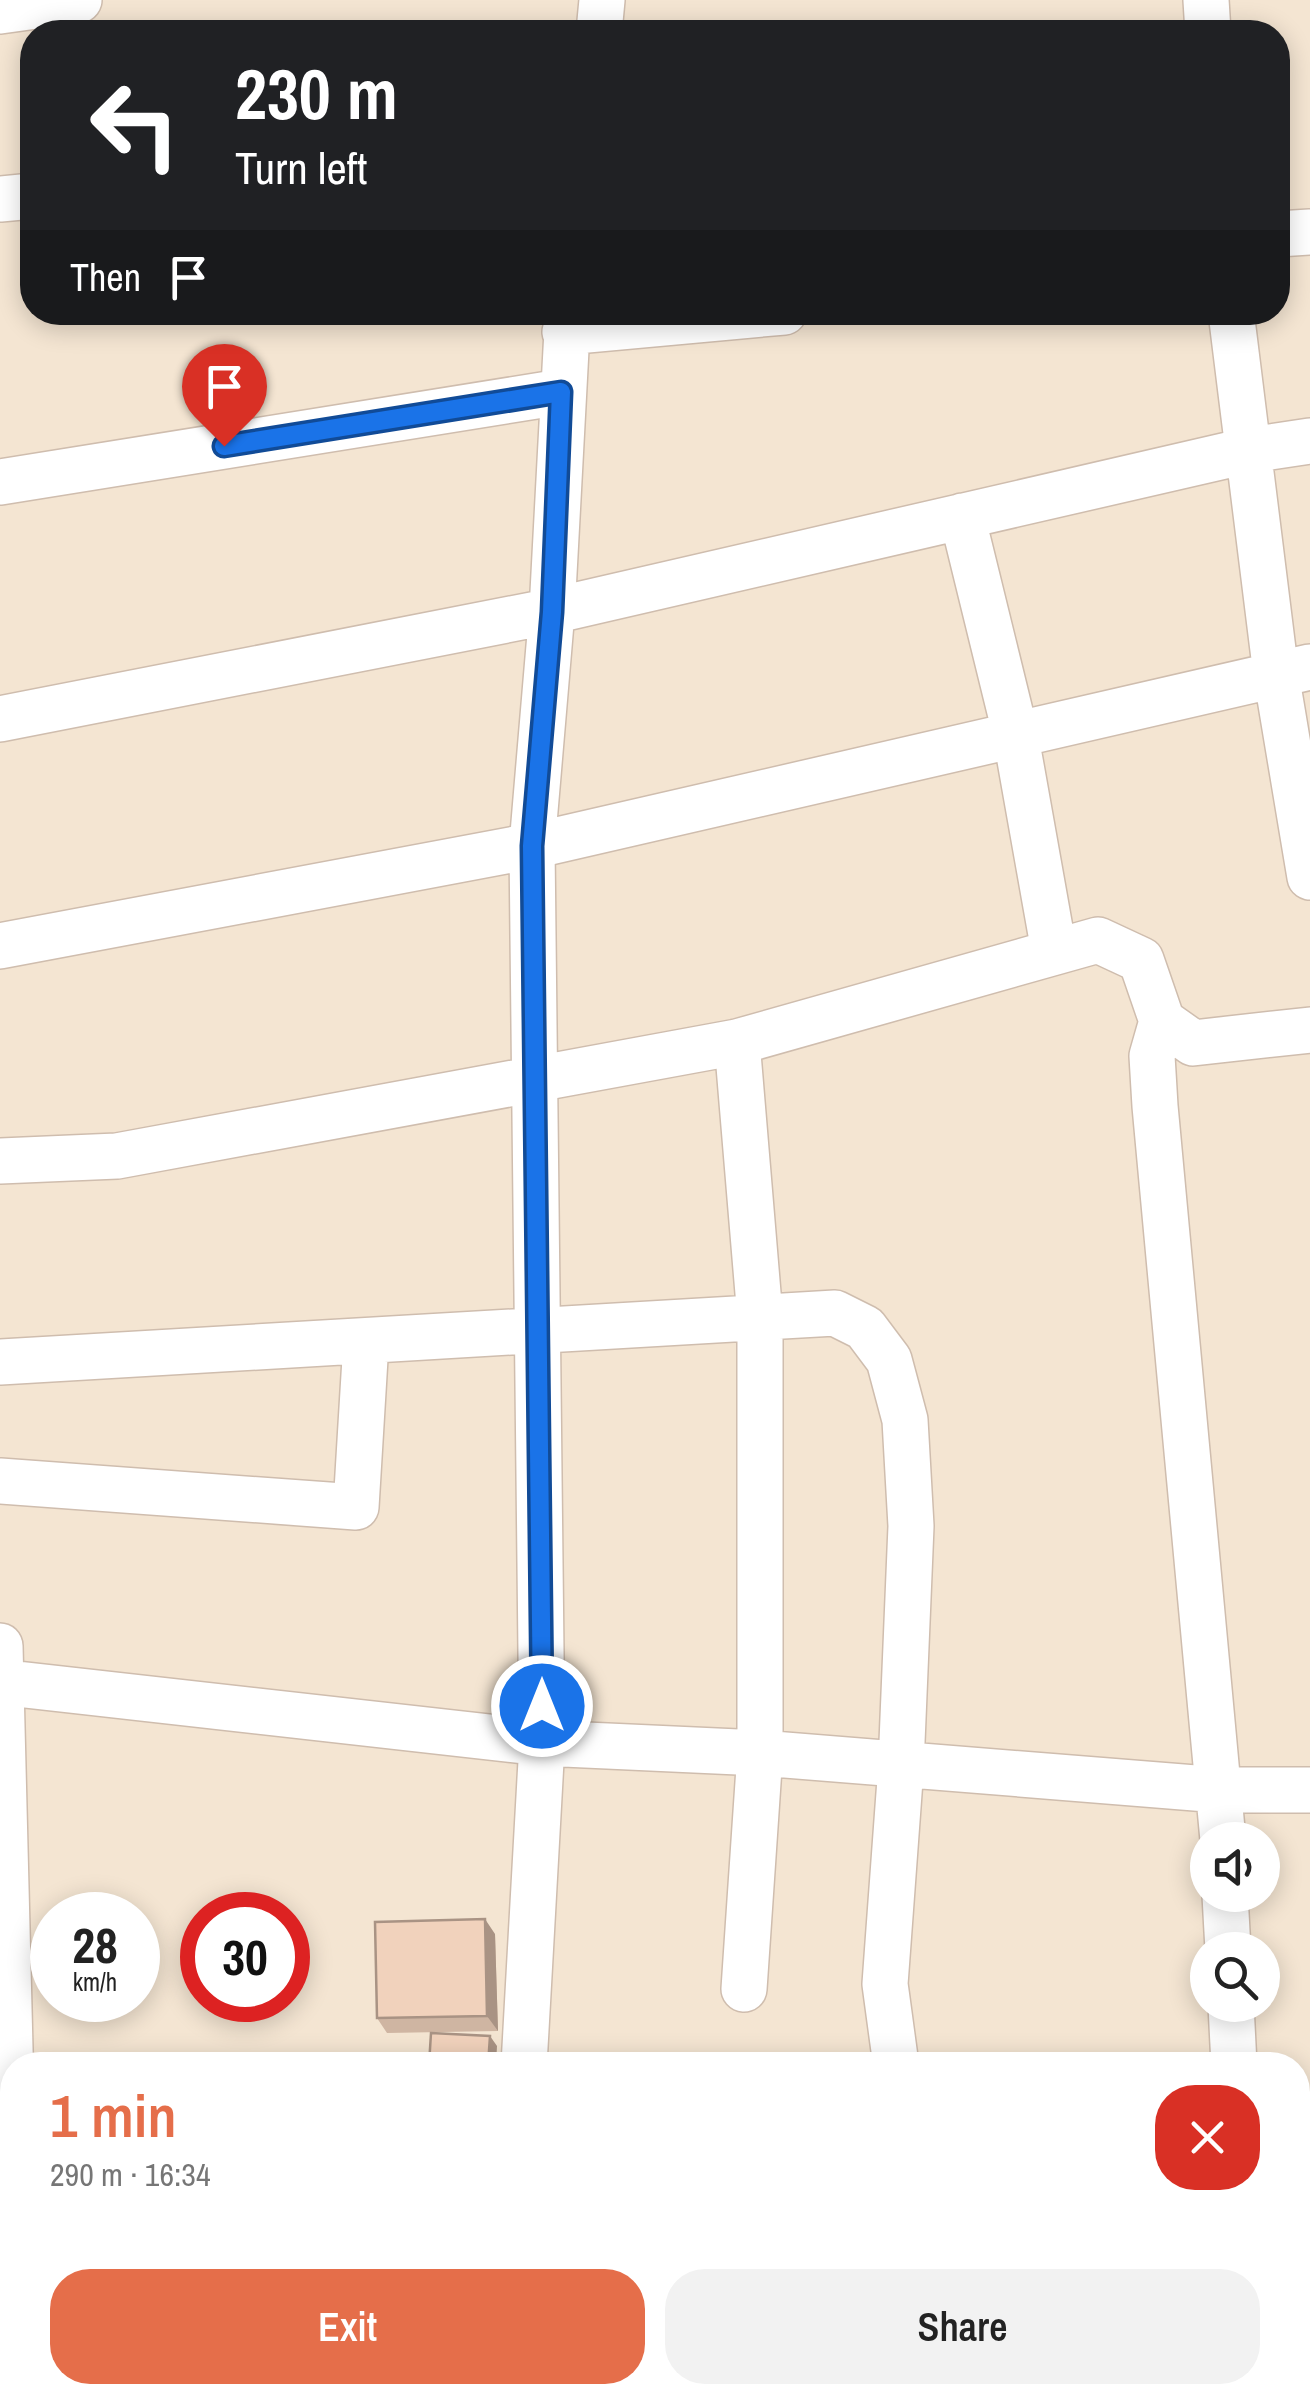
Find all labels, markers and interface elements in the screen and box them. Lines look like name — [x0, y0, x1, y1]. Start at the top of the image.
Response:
text: 230 m — [235, 47, 398, 141]
icon: left — [70, 60, 200, 190]
text: Turn left — [235, 137, 367, 198]
icon: arrive — [161, 250, 216, 305]
text: Then — [70, 252, 141, 303]
pin — [182, 344, 267, 447]
icon: arrive — [197, 359, 252, 414]
position arrow — [490, 1654, 594, 1758]
map controls — [1190, 1822, 1280, 2022]
button: sound — [1190, 1822, 1280, 1912]
speed limit sign: 30 — [180, 1892, 310, 2022]
text: 28 — [72, 1911, 118, 1979]
button: search — [1190, 1932, 1280, 2022]
text: km/h — [73, 1965, 117, 1999]
text: 1 min — [50, 2075, 177, 2156]
button: close — [1155, 2085, 1260, 2190]
text: 290 m · 16:34 — [50, 2153, 210, 2196]
button: Exit — [50, 2269, 645, 2384]
button: Share — [665, 2269, 1260, 2384]

